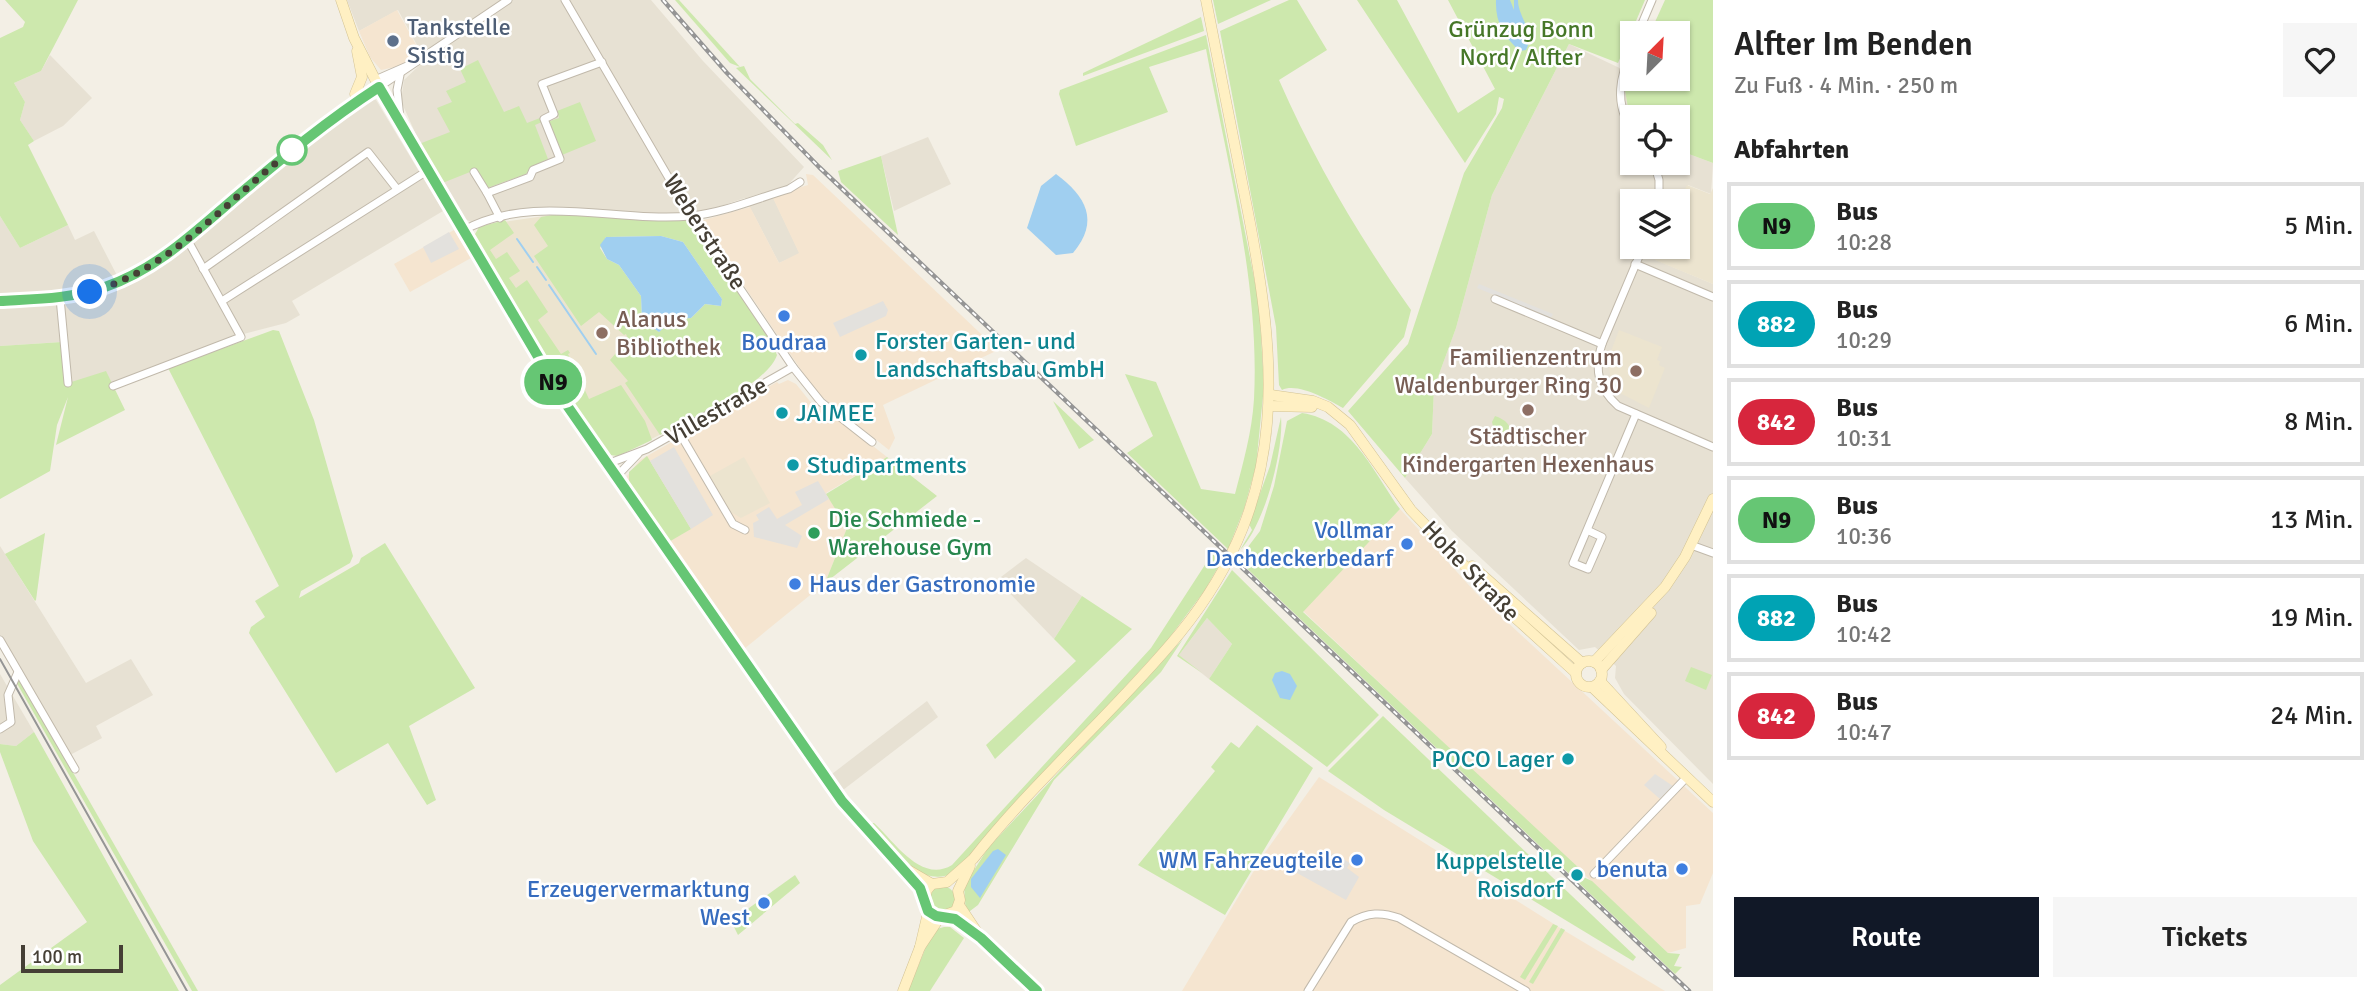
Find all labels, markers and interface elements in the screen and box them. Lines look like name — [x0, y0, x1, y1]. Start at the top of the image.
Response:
place label: Tankstelle Sistig — [407, 12, 511, 70]
park label: Grünzug Bonn Nord/ Alfter — [1448, 14, 1594, 72]
north arrow — [1620, 21, 1690, 91]
map controls — [1620, 21, 1690, 259]
button: heart — [2283, 23, 2357, 97]
text: Alfter Im Benden — [1734, 24, 1973, 65]
marker: Tankstelle Sistig — [385, 33, 401, 49]
text: Zu Fuß · 4 Min. · 250 m — [1734, 71, 1958, 100]
button: locate — [1620, 105, 1690, 175]
text: Abfahrten — [1734, 134, 1849, 166]
unlabelled marker — [277, 135, 307, 165]
street label: Weberstraße — [657, 169, 753, 295]
button: layers — [1620, 189, 1690, 259]
text: Bus — [1836, 196, 1878, 228]
text: 5 Min. — [2284, 210, 2353, 242]
text: N9 — [1762, 211, 1791, 241]
text: 10:28 — [1836, 228, 1892, 257]
your location — [72, 274, 107, 309]
text: Bus — [1836, 294, 1878, 326]
place label: Alanus Bibliothek — [616, 304, 721, 362]
marker: Boudraa — [776, 308, 792, 324]
text: 6 Min. — [2284, 308, 2353, 340]
text: 882 — [1757, 309, 1796, 339]
marker: Alanus Bibliothek — [594, 325, 610, 341]
place label: Forster Garten- und Landschaftsbau GmbH — [875, 326, 1105, 384]
text: 10:29 — [1836, 326, 1892, 355]
place label: Boudraa — [741, 327, 827, 357]
place label: Familienzentrum Waldenburger Ring 30 — [1395, 342, 1622, 400]
marker: Forster Garten- und Landschaftsbau GmbH — [853, 347, 869, 363]
line badge: N9 — [522, 359, 584, 405]
marker: Familienzentrum Waldenburger Ring 30 — [1628, 363, 1644, 379]
text: N9 — [538, 367, 568, 397]
street label: Villestraße — [660, 370, 772, 452]
text: Bus — [1836, 392, 1878, 424]
place label: JAIMEE — [796, 398, 875, 428]
marker: Städtischer Kindergarten Hexenhaus — [1520, 402, 1536, 418]
marker: JAIMEE — [774, 405, 790, 421]
text: 8 Min. — [2284, 406, 2353, 438]
text: 842 — [1757, 407, 1796, 437]
place label: Städtischer Kindergarten Hexenhaus — [1402, 421, 1654, 479]
text: 10:31 — [1836, 424, 1892, 453]
place label: Studipartments — [807, 450, 967, 480]
marker: Studipartments — [785, 457, 801, 473]
text: Bus — [1836, 490, 1878, 522]
place label: Die Schmiede - Warehouse Gym — [828, 504, 992, 562]
text: 13 Min. — [2270, 504, 2353, 536]
text: N9 — [1762, 505, 1791, 535]
street label: Hohe Straße — [1416, 514, 1526, 628]
place label: Vollmar Dachdeckerbedarf — [1206, 515, 1394, 573]
text: 10:36 — [1836, 522, 1892, 551]
marker: Die Schmiede - Warehouse Gym — [806, 525, 822, 541]
marker: Vollmar Dachdeckerbedarf — [1399, 536, 1415, 552]
place label: Haus der Gastronomie — [809, 569, 1036, 599]
marker: Haus der Gastronomie — [787, 576, 803, 592]
text: Bus — [1836, 588, 1878, 620]
text: 19 Min. — [2270, 602, 2353, 634]
text: 882 — [1757, 603, 1796, 633]
text: 10:42 — [1836, 620, 1892, 649]
text: Bus — [1836, 686, 1878, 718]
text: 24 Min. — [2270, 700, 2353, 732]
text: 842 — [1757, 701, 1796, 731]
text: 10:47 — [1836, 718, 1892, 747]
place label: POCO Lager — [1431, 744, 1554, 774]
marker: POCO Lager — [1560, 751, 1576, 767]
place label: WM Fahrzeugteile — [1158, 845, 1343, 875]
place label: Kuppelstelle Roisdorf — [1435, 846, 1564, 904]
marker: WM Fahrzeugteile — [1349, 852, 1365, 868]
place label: benuta — [1597, 854, 1668, 884]
marker: benuta — [1674, 861, 1690, 877]
marker: Kuppelstelle Roisdorf — [1569, 867, 1585, 883]
place label: Erzeugervermarktung West — [527, 874, 750, 932]
marker: Erzeugervermarktung West — [756, 895, 772, 911]
button: Route — [1734, 897, 2039, 977]
button: Tickets — [2053, 897, 2357, 977]
scale bar — [21, 942, 122, 974]
text: 100 m — [32, 945, 82, 969]

